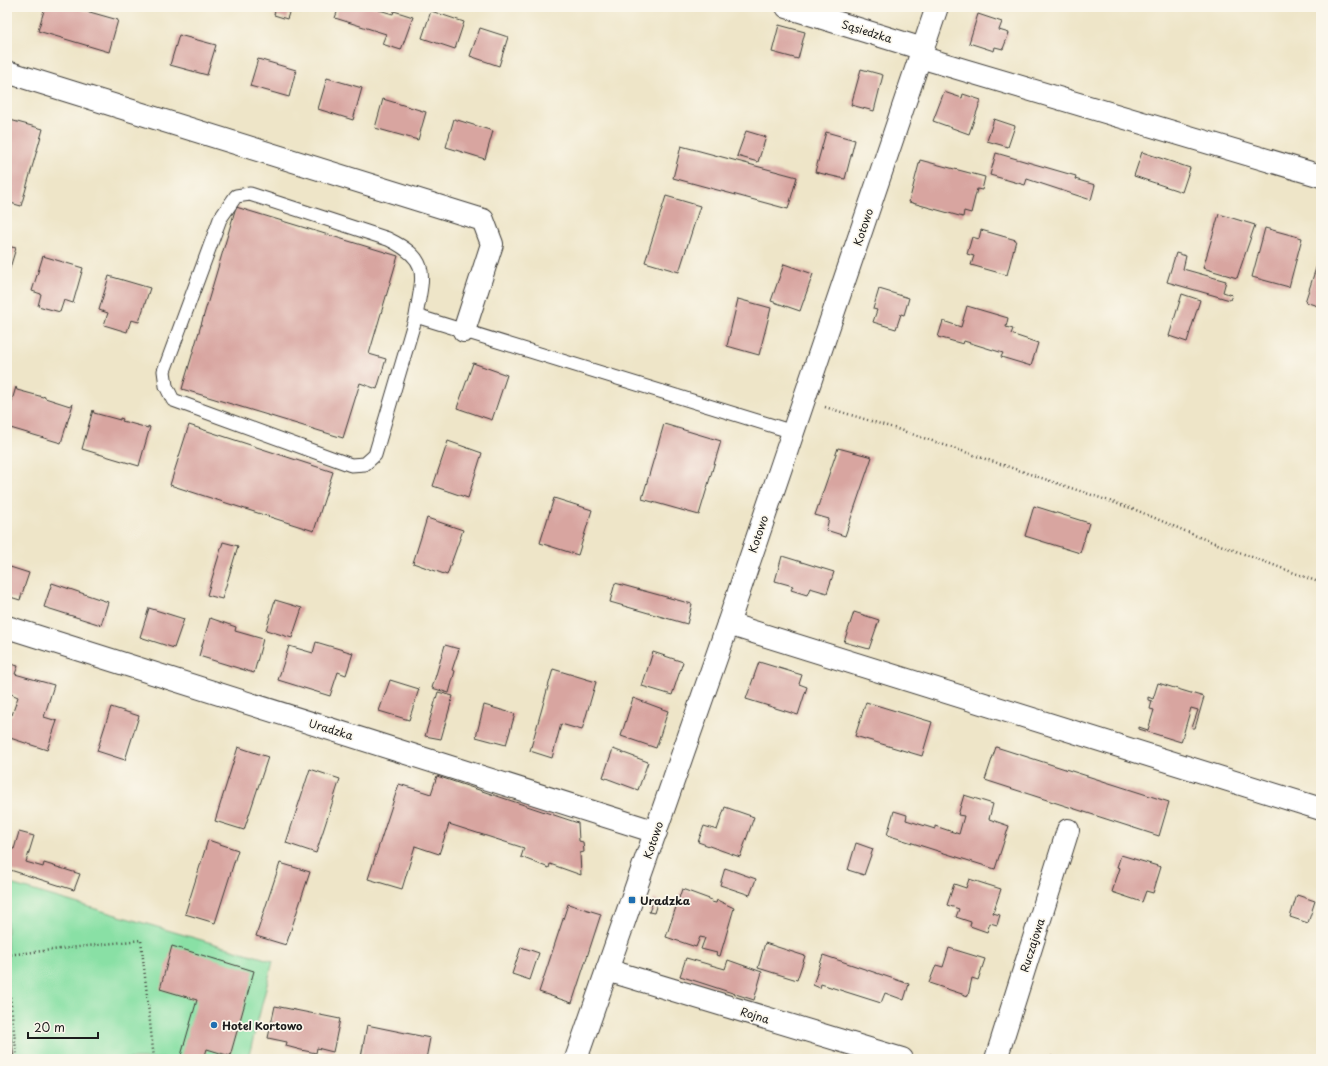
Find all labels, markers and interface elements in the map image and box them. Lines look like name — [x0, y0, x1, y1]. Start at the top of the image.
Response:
street label: Sąsiedzka — [840, 15, 895, 47]
street label: Kotowo — [849, 206, 877, 248]
street label: Kotowo — [744, 513, 772, 555]
street label: Uradzka — [307, 714, 355, 744]
street label: Kotowo — [639, 819, 667, 861]
place label: Uradzka — [640, 892, 691, 909]
marker: Uradzka — [627, 895, 637, 905]
street label: Ruczajowa — [1015, 916, 1049, 974]
street label: Rojna — [738, 1003, 772, 1028]
scale bar — [28, 1014, 98, 1040]
place label: Hotel Kortowo — [222, 1017, 303, 1034]
text: 20 m — [34, 1018, 65, 1036]
marker: Hotel Kortowo — [209, 1020, 219, 1030]

